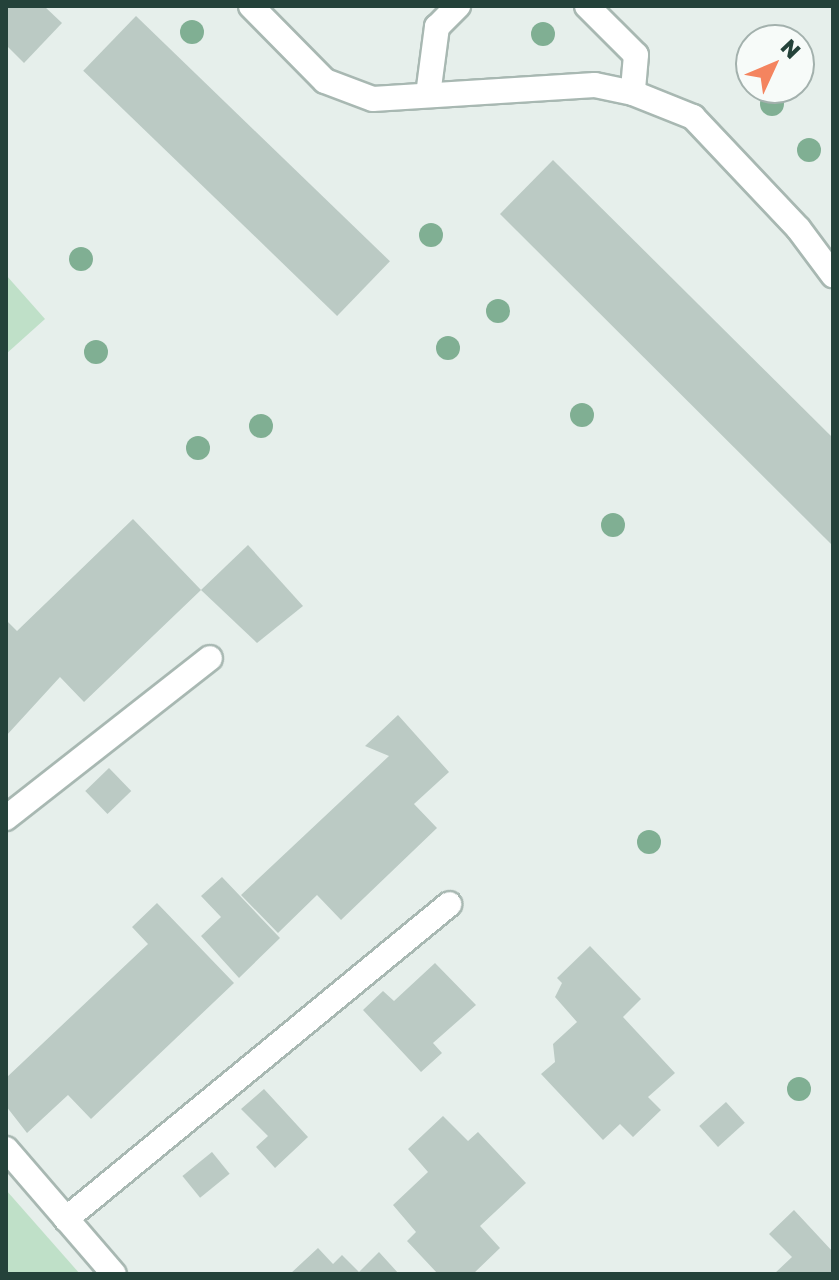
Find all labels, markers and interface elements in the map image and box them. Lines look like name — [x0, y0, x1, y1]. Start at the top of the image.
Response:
north arrow — [735, 24, 815, 104]
text: N — [776, 33, 807, 64]

